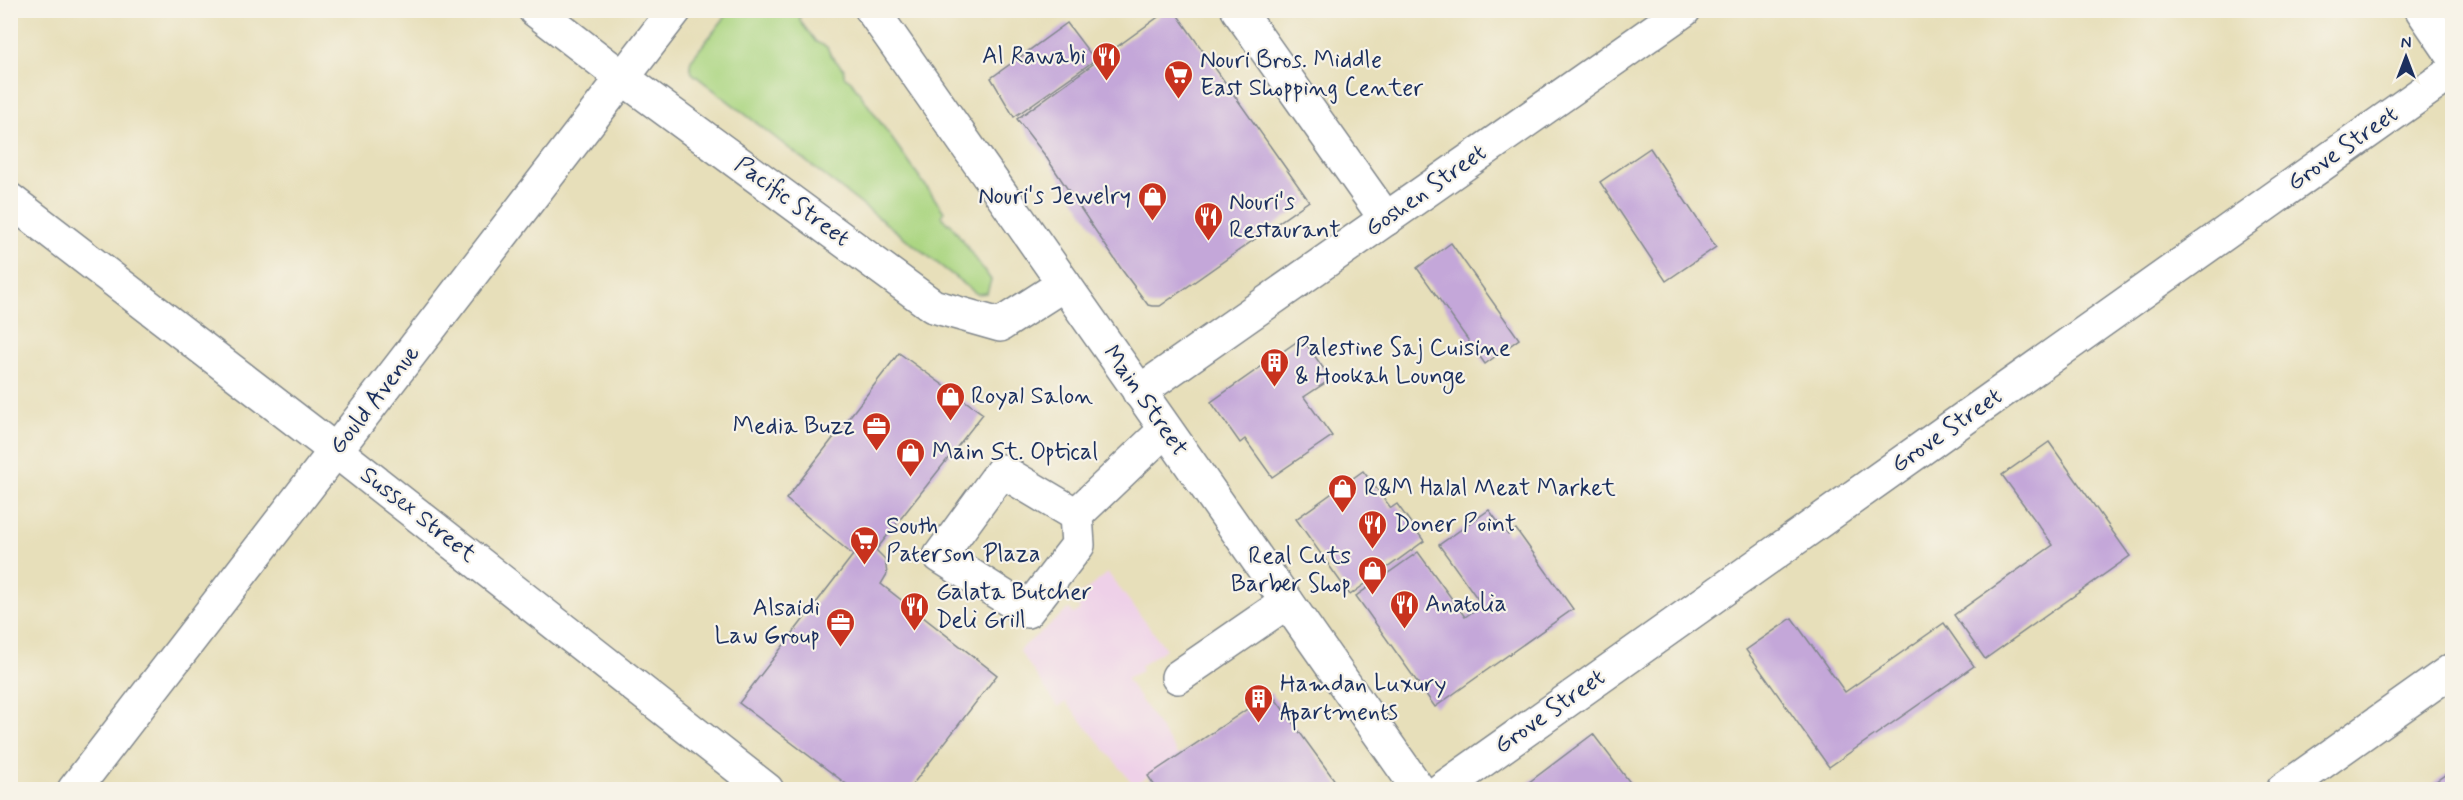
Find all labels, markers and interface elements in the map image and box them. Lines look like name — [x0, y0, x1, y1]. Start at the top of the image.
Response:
north arrow — [2376, 27, 2436, 87]
text: N — [2401, 33, 2411, 54]
restaurant icon: Al Rawabi — [1091, 40, 1123, 82]
place label: Al Rawabi — [982, 41, 1086, 72]
place label: Nouri Bros. Middle East Shopping Center — [1200, 45, 1423, 104]
supermarket icon: Nouri Bros. Middle East Shopping Center — [1163, 58, 1195, 100]
street label: Grove Street — [2281, 99, 2405, 199]
street label: Goshen Street — [1359, 138, 1493, 244]
street label: Pacific Street — [728, 150, 856, 254]
shop icon: Nouri's Jewelry — [1136, 180, 1168, 222]
place label: Nouri's Jewelry — [978, 181, 1131, 212]
place label: Nouri's Restaurant — [1229, 187, 1341, 246]
restaurant icon: Nouri's Restaurant — [1192, 200, 1224, 242]
place label: Palestine Saj Cuisine & Hookah Lounge — [1295, 333, 1511, 394]
street label: Gould Avenue — [323, 339, 427, 461]
street label: Main Street — [1095, 339, 1195, 463]
building icon: Palestine Saj Cuisine & Hookah Lounge — [1258, 346, 1290, 388]
shop icon: Royal Salon — [934, 380, 966, 422]
place label: Royal Salon — [971, 381, 1093, 412]
street label: Grove Street — [1885, 381, 2009, 481]
office icon: Media Buzz — [860, 410, 892, 452]
place label: Media Buzz — [733, 411, 855, 442]
shop icon: Main St. Optical — [895, 436, 927, 478]
place label: Main St. Optical — [932, 437, 1098, 468]
street label: Sussex Street — [354, 460, 482, 570]
shop icon: R&M Halal Meat Market — [1327, 472, 1359, 514]
place label: R&M Halal Meat Market — [1364, 473, 1616, 504]
restaurant icon: Doner Point — [1357, 508, 1389, 550]
place label: Doner Point — [1394, 509, 1516, 540]
place label: South Paterson Plaza — [886, 511, 1040, 570]
supermarket icon: South Paterson Plaza — [849, 524, 881, 566]
place label: Real Cuts Barber Shop — [1231, 541, 1351, 600]
shop icon: Real Cuts Barber Shop — [1356, 554, 1388, 596]
place label: Galata Butcher Deli Grill — [936, 577, 1092, 636]
restaurant icon: Anatolia — [1388, 588, 1420, 630]
place label: Anatolia — [1425, 589, 1507, 620]
restaurant icon: Galata Butcher Deli Grill — [899, 590, 931, 632]
place label: Alsaidi Law Group — [715, 593, 820, 652]
office icon: Alsaidi Law Group — [825, 606, 857, 648]
street label: Grove Street — [1488, 662, 1612, 762]
place label: Hamdan Luxury Apartments — [1280, 669, 1447, 731]
building icon: Hamdan Luxury Apartments — [1243, 682, 1275, 724]

